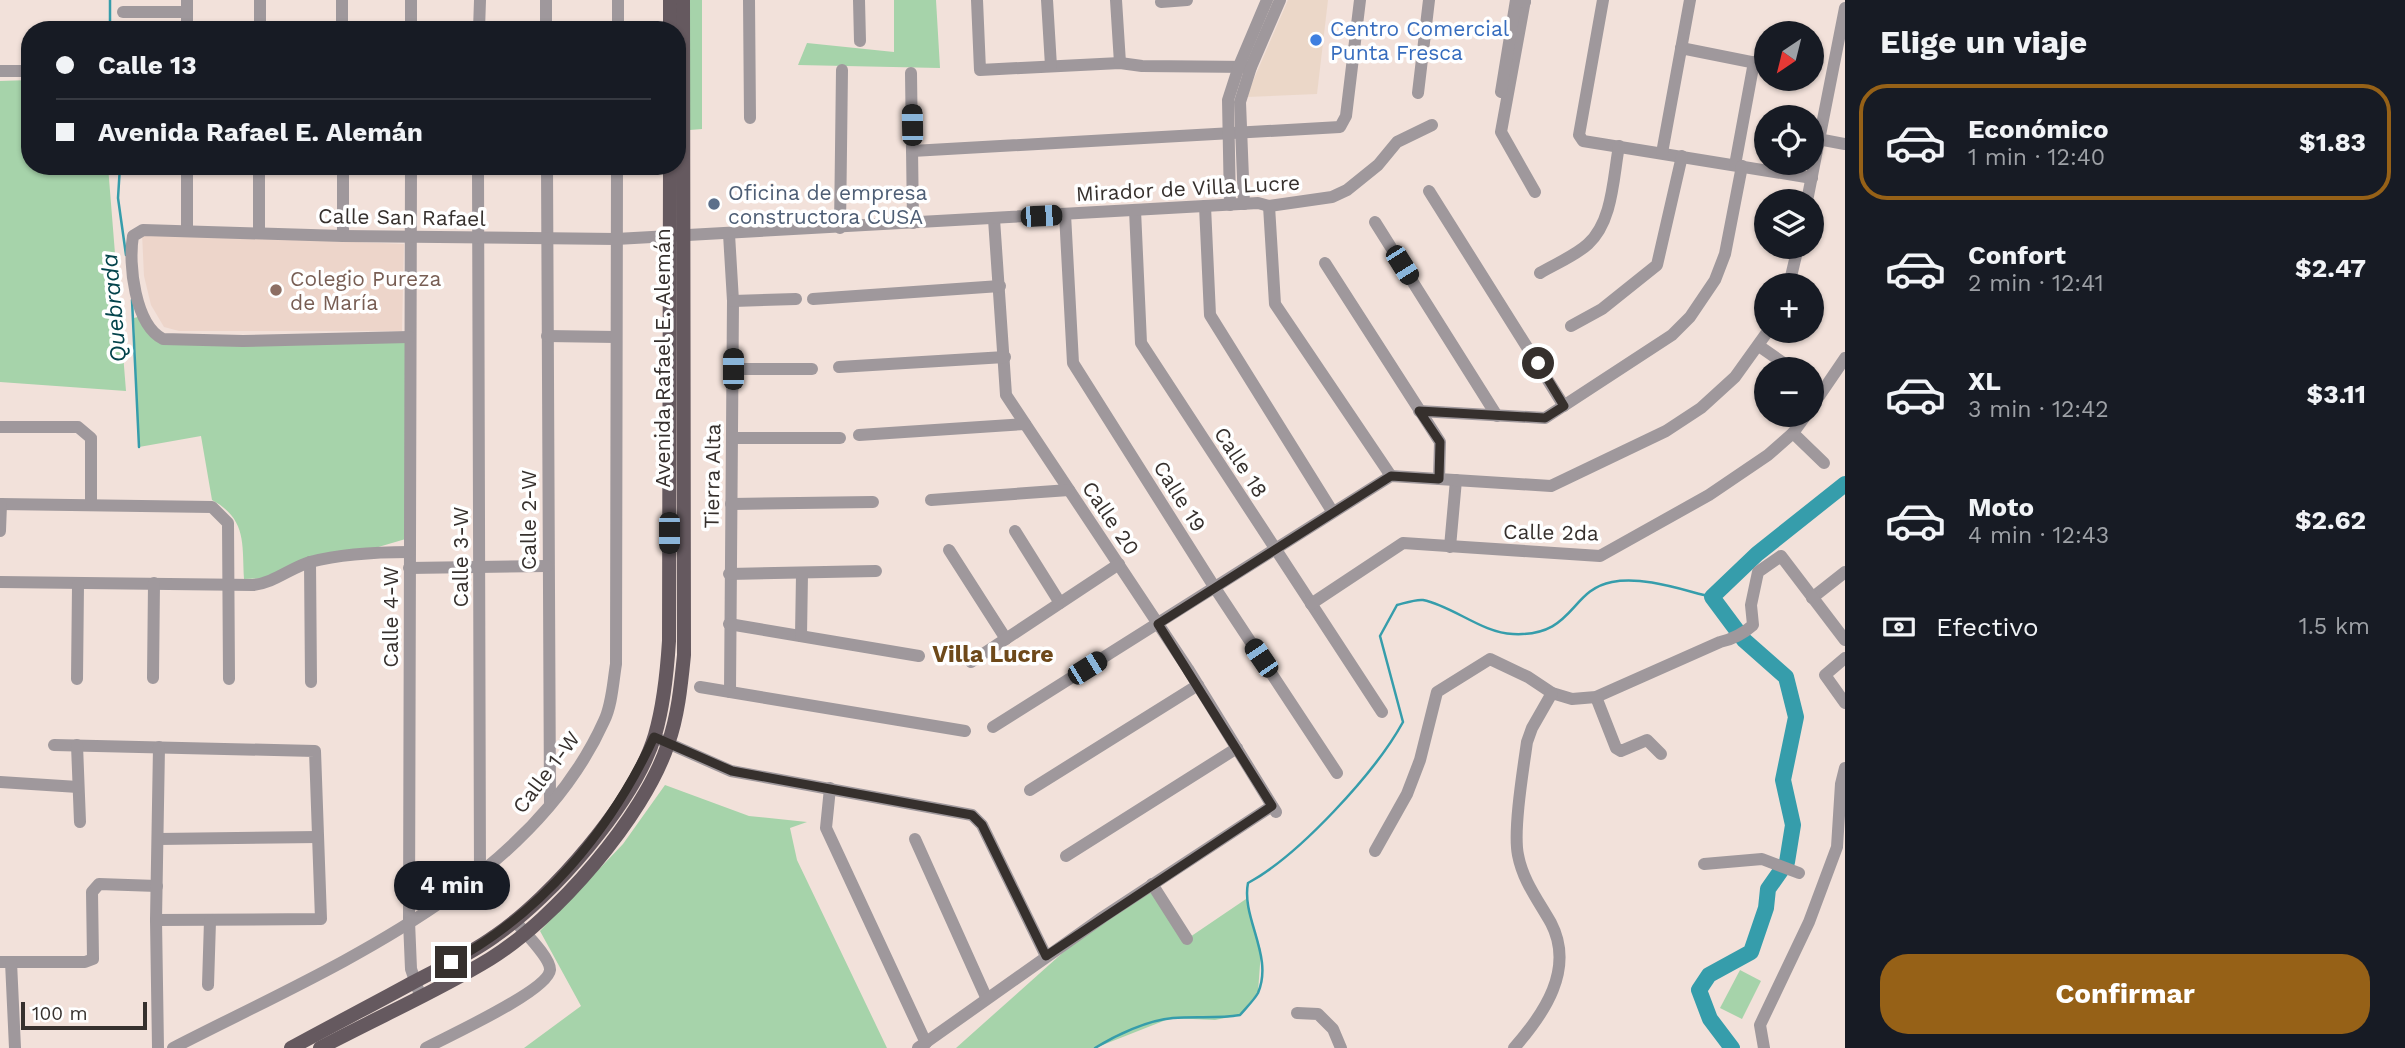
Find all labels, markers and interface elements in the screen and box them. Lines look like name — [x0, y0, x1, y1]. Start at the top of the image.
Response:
place label: Centro Comercial Punta Fresca — [1330, 16, 1510, 65]
north arrow — [1754, 21, 1824, 91]
map controls — [1754, 21, 1824, 427]
text: Elige un viaje — [1880, 23, 2087, 61]
marker: Centro Comercial Punta Fresca — [1308, 32, 1324, 48]
text: Calle 13 — [98, 50, 197, 80]
car — [902, 104, 923, 146]
button: locate — [1754, 105, 1824, 175]
icon: car — [1884, 111, 1947, 174]
text: Económico — [1968, 114, 2109, 144]
text: Avenida Rafael E. Alemán — [98, 117, 423, 147]
text: $1.83 — [2299, 127, 2366, 157]
text: 1 min · 12:40 — [1968, 144, 2105, 171]
street label: Mirador de Villa Lucre — [1075, 170, 1301, 206]
place label: Oficina de empresa constructora CUSA — [728, 180, 928, 229]
button: layers — [1754, 189, 1824, 259]
marker: Oficina de empresa constructora CUSA — [706, 196, 722, 212]
street label: Calle San Rafael — [318, 203, 487, 231]
car — [1020, 204, 1063, 228]
street label: Avenida Rafael E. Alemán — [650, 228, 675, 488]
icon: car — [1884, 237, 1947, 300]
text: Confort — [1968, 240, 2066, 270]
car — [1382, 242, 1423, 288]
water label: Quebrada — [96, 252, 132, 364]
text: $2.47 — [2295, 253, 2366, 283]
place label: Colegio Pureza de María — [290, 266, 441, 315]
text: 2 min · 12:41 — [1968, 270, 2104, 297]
button: + — [1754, 273, 1824, 343]
marker: Colegio Pureza de María — [268, 282, 284, 298]
route start — [1522, 347, 1554, 379]
car — [723, 348, 744, 390]
button: − — [1754, 357, 1824, 427]
icon: car — [1884, 363, 1947, 426]
text: XL — [1968, 366, 2001, 396]
text: $3.11 — [2307, 379, 2366, 409]
text: 3 min · 12:42 — [1968, 396, 2109, 423]
street label: Calle 18 — [1209, 422, 1273, 502]
street label: Tierra Alta — [699, 423, 725, 529]
street label: Calle 19 — [1148, 456, 1212, 536]
street label: Calle 2-W — [516, 470, 541, 570]
street label: Calle 20 — [1077, 476, 1145, 560]
icon: car — [1884, 489, 1947, 552]
text: Moto — [1968, 492, 2034, 522]
text: $2.62 — [2295, 505, 2366, 535]
street label: Calle 3-W — [448, 507, 473, 607]
car — [659, 512, 680, 554]
street label: Calle 2da — [1503, 519, 1599, 545]
text: 4 min · 12:43 — [1968, 522, 2109, 549]
street label: Calle 4-W — [378, 566, 403, 668]
icon: cash — [1880, 608, 1918, 646]
text: Efectivo — [1936, 612, 2039, 642]
text: 1.5 km — [2299, 613, 2370, 640]
car — [1241, 635, 1282, 681]
district label: Villa Lucre — [932, 641, 1054, 668]
car — [1064, 648, 1111, 688]
street label: Calle 1-W — [507, 726, 585, 818]
callout: 4 min — [393, 860, 509, 909]
text: 4 min — [420, 872, 484, 899]
route end — [435, 946, 467, 978]
button: Confirmar — [1880, 954, 2370, 1034]
scale bar — [21, 999, 147, 1031]
text: 100 m — [32, 1002, 88, 1025]

